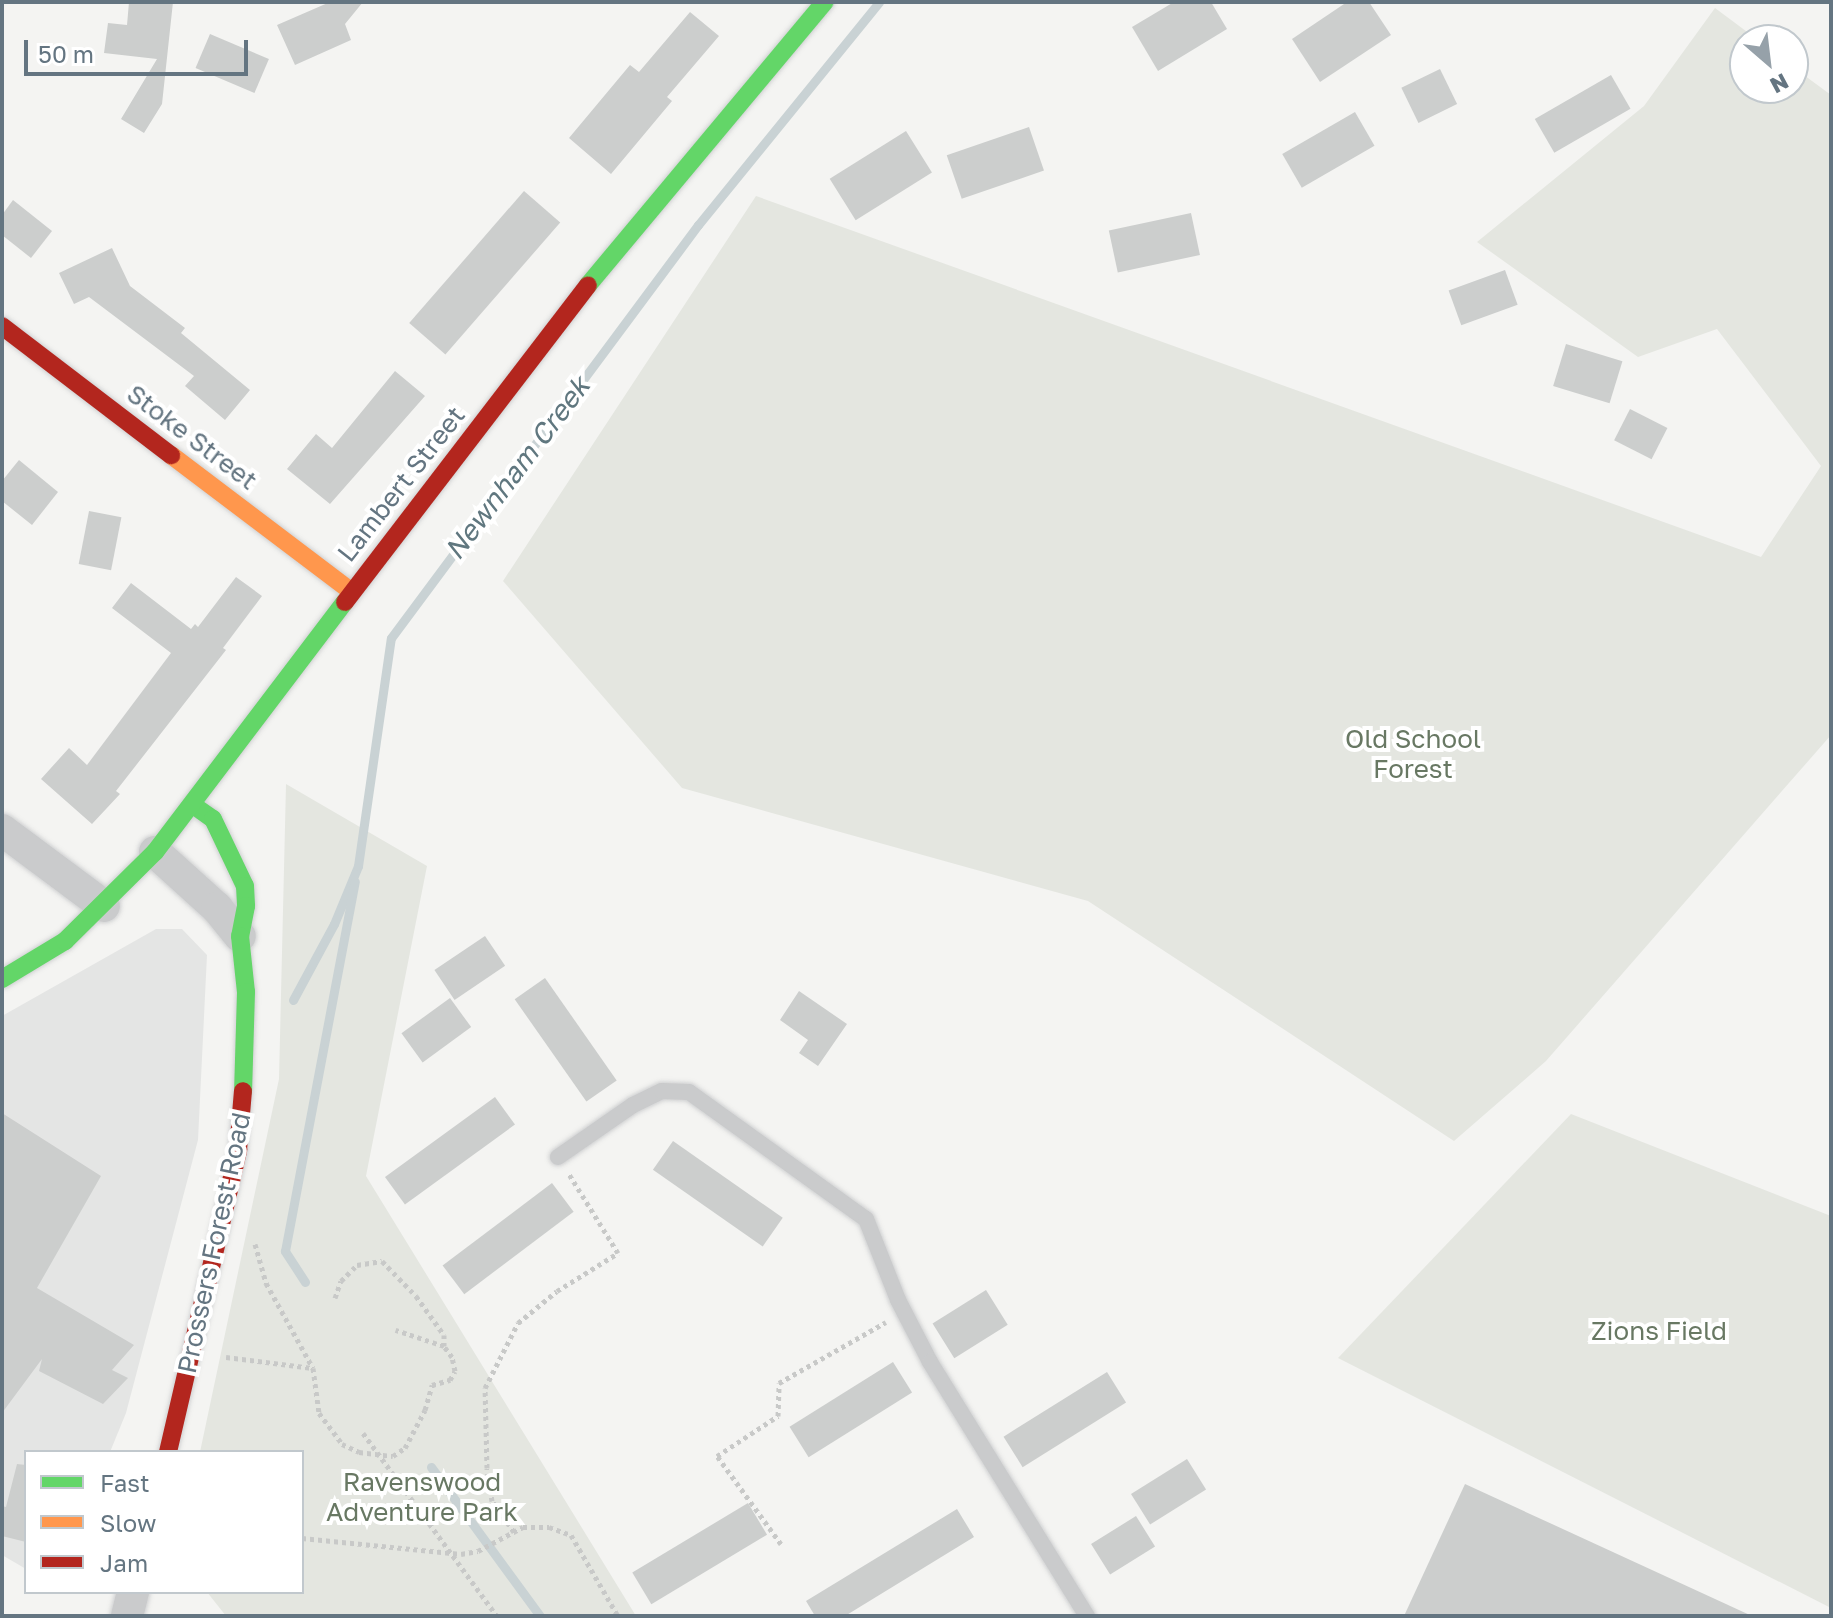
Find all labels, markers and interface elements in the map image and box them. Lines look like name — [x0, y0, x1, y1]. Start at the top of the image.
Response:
scale bar — [28, 24, 252, 74]
north arrow — [1729, 24, 1809, 104]
text: 50 m — [38, 39, 94, 68]
text: N — [1766, 68, 1793, 100]
water label: Newnham Creek — [437, 370, 597, 566]
street label: Stoke Street — [121, 378, 263, 496]
street label: Lambert Street — [331, 400, 471, 568]
park label: Old School Forest — [1345, 723, 1481, 784]
street label: Prossers Forest Road — [171, 1110, 257, 1376]
park label: Zions Field — [1591, 1315, 1727, 1347]
legend — [24, 1450, 304, 1594]
park label: Ravenswood Adventure Park — [326, 1466, 518, 1528]
text: Fast — [100, 1468, 150, 1497]
text: Slow — [100, 1508, 156, 1537]
text: Jam — [100, 1548, 148, 1577]

